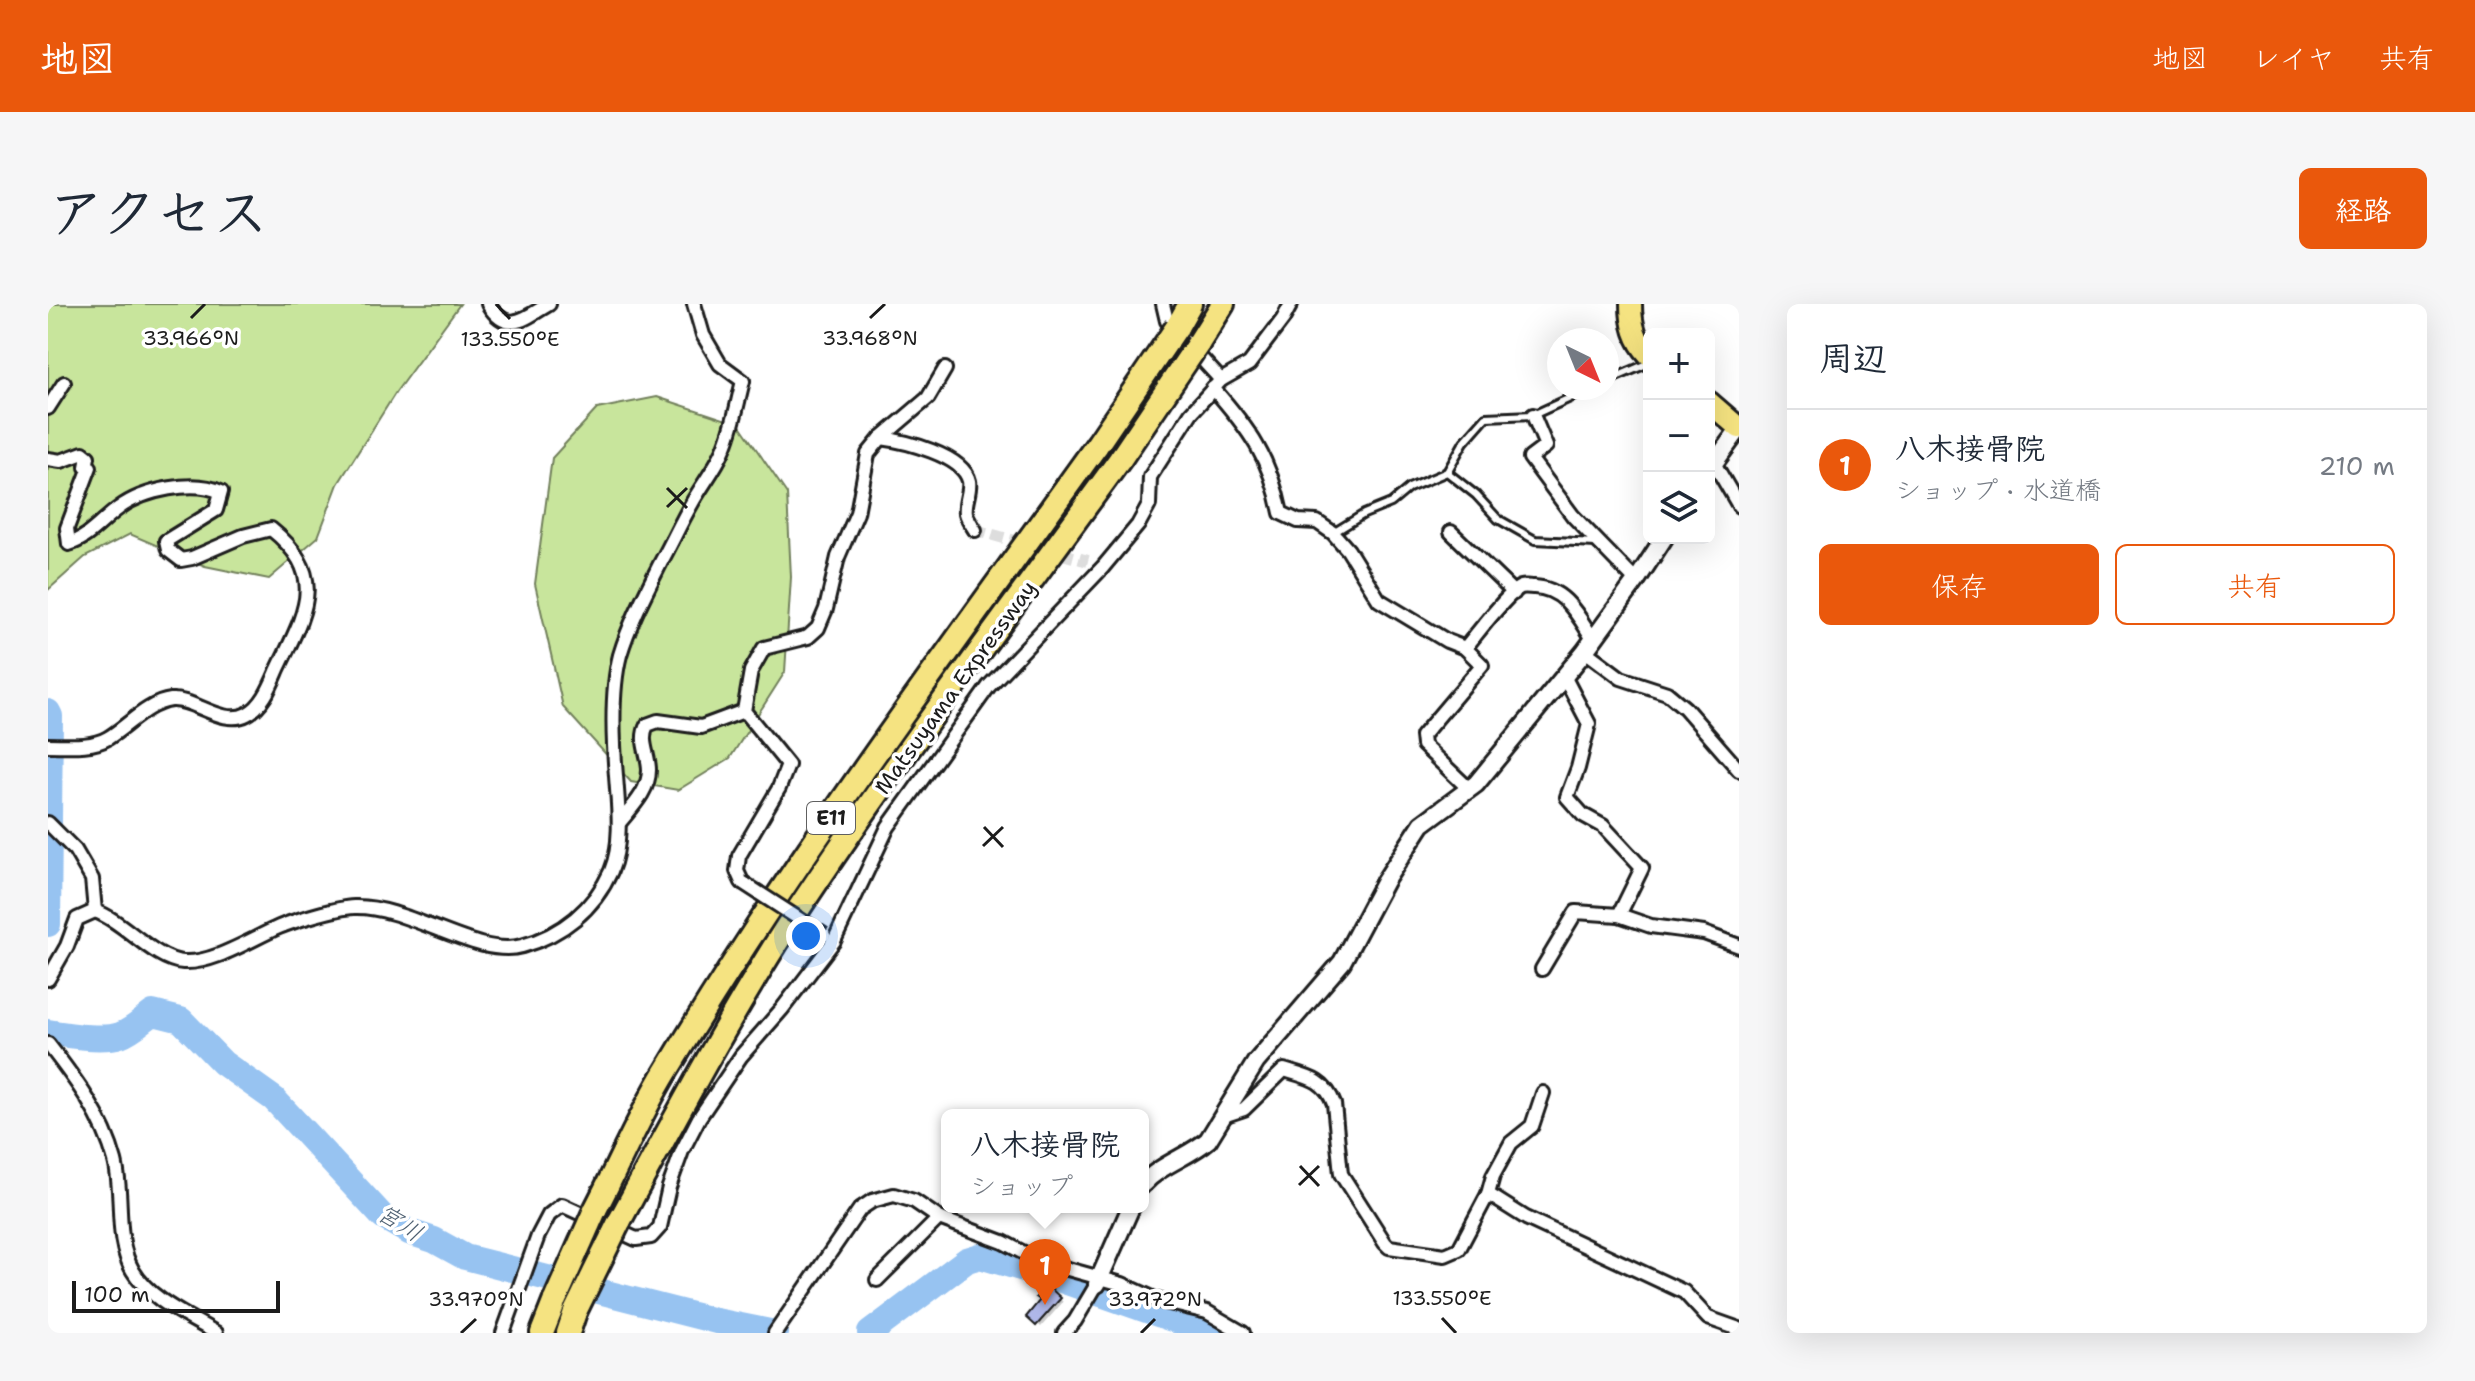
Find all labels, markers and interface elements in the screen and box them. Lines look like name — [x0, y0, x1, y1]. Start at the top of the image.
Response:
text: 地図 — [40, 33, 116, 84]
text: 地図 — [2152, 39, 2208, 77]
text: レイヤ — [2252, 39, 2335, 77]
text: 共有 — [2379, 39, 2435, 77]
button: 経路 — [2299, 168, 2427, 249]
text: アクセス — [48, 175, 269, 250]
text: 33.966°N — [143, 325, 239, 351]
text: 33.968°N — [822, 325, 918, 351]
text: 133.550°E — [460, 326, 560, 352]
north arrow — [1547, 328, 1619, 400]
map controls — [1643, 328, 1715, 544]
button: + — [1643, 328, 1715, 400]
text: 周辺 — [1819, 335, 1887, 381]
button: − — [1643, 400, 1715, 472]
text: 八木接骨院 — [1895, 428, 2045, 469]
text: 1 — [1839, 448, 1851, 483]
text: 210 m — [2318, 448, 2395, 483]
button: layers — [1643, 472, 1715, 544]
text: ショップ · 水道橋 — [1895, 472, 2101, 507]
button: 保存 — [1819, 544, 2099, 625]
button: 共有 — [2115, 544, 2395, 625]
street label: Matsuyama Expressway — [868, 575, 1043, 800]
road number: E11 — [807, 802, 855, 834]
your location — [786, 916, 826, 956]
popup — [941, 1109, 1149, 1213]
text: 八木接骨院 — [970, 1124, 1120, 1165]
text: ショップ — [970, 1168, 1073, 1203]
water label: 宮川 — [371, 1197, 429, 1249]
pin: 1 — [1019, 1239, 1071, 1305]
scale bar — [72, 1277, 280, 1313]
text: 100 m — [84, 1280, 150, 1309]
text: 133.550°E — [1392, 1285, 1492, 1311]
text: 33.970°N — [428, 1286, 524, 1312]
text: 33.972°N — [1108, 1286, 1202, 1312]

